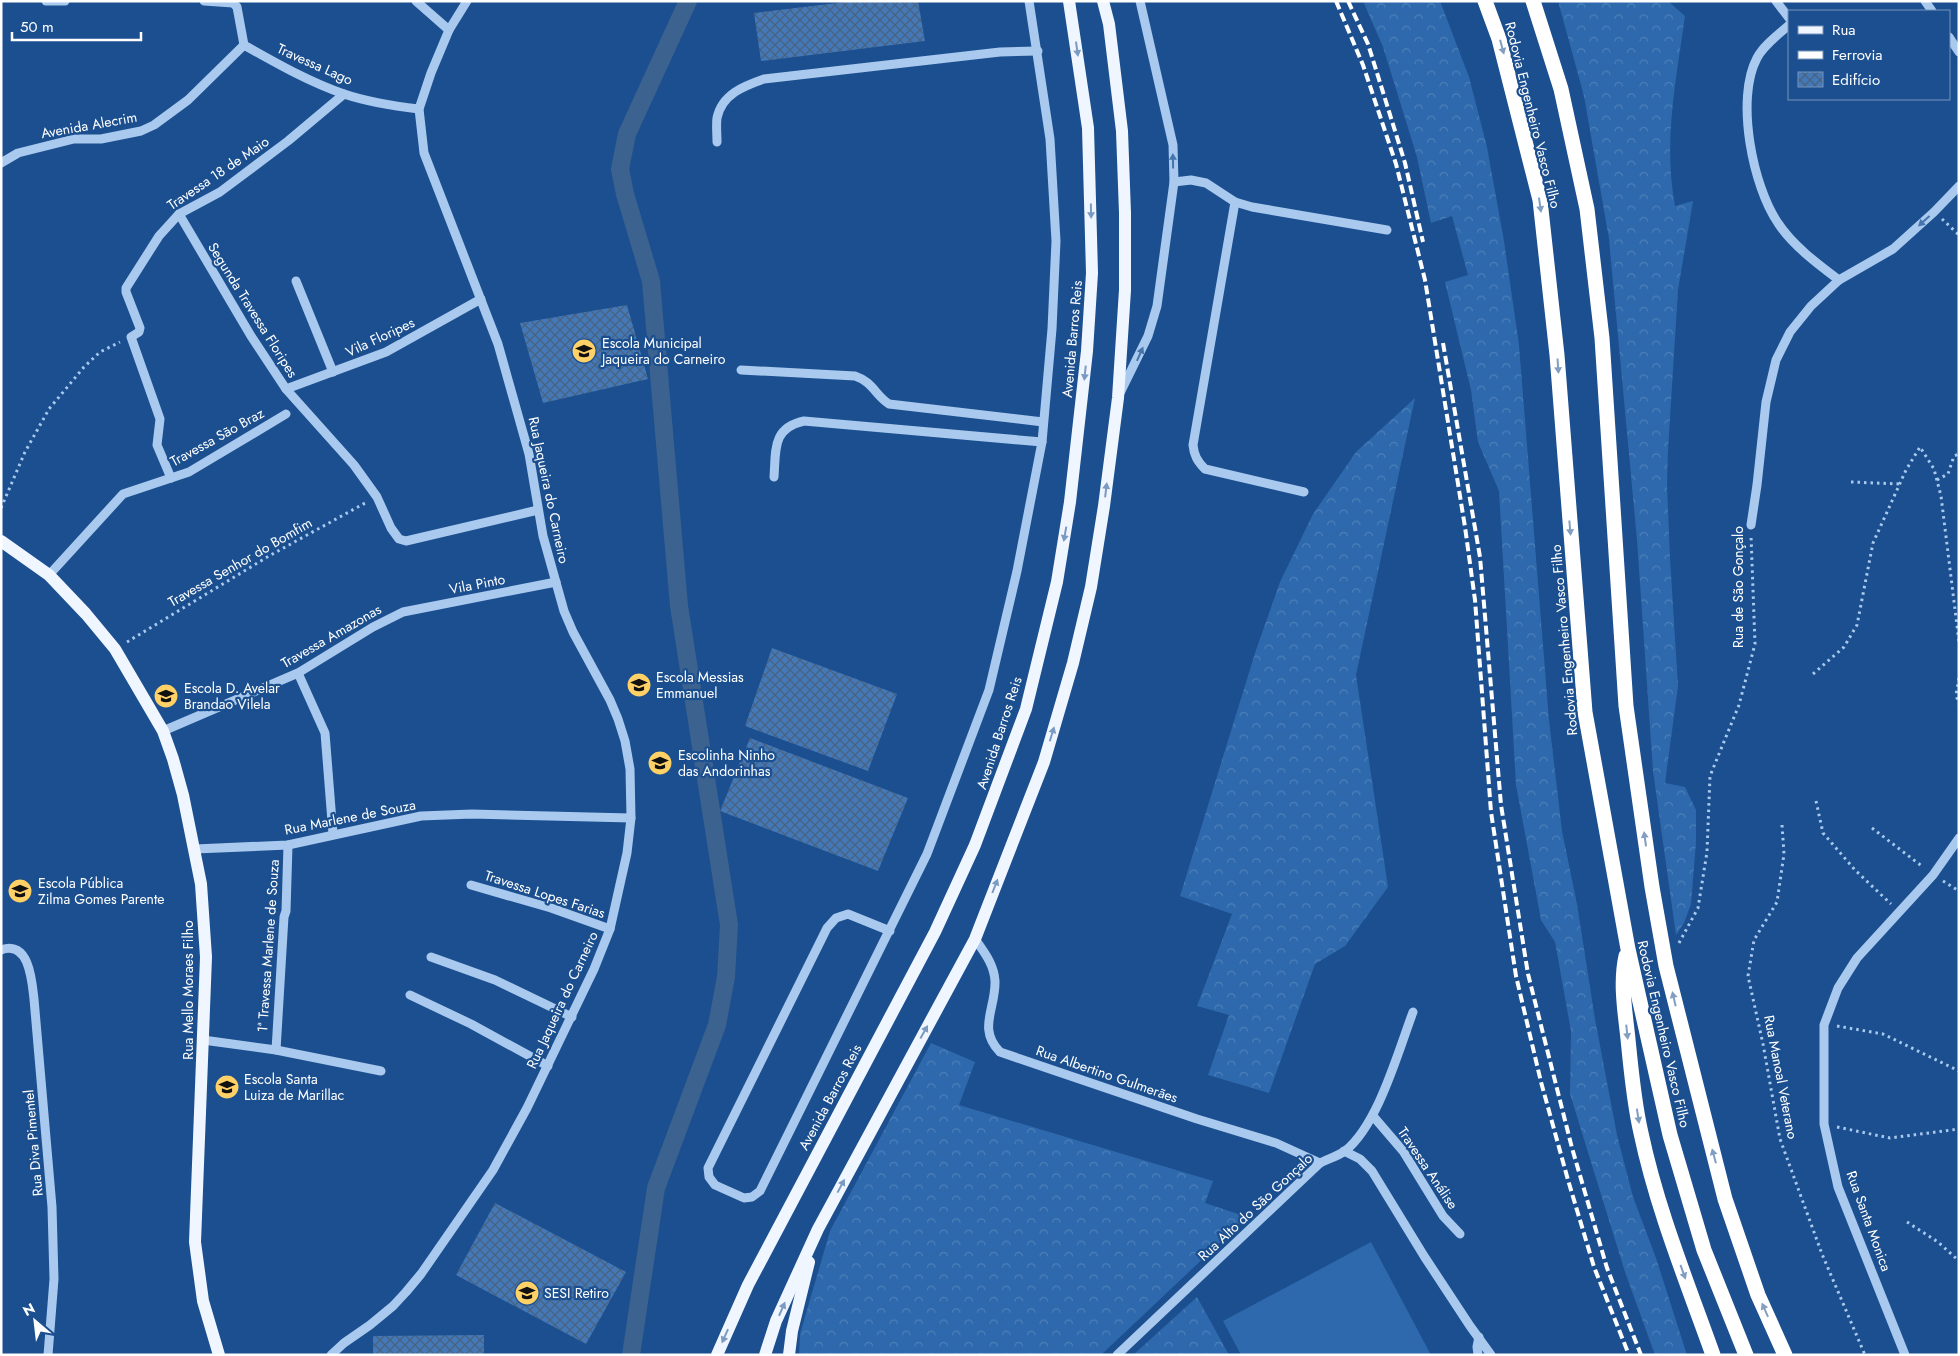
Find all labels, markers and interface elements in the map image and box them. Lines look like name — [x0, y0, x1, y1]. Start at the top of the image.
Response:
scale bar — [12, 10, 141, 42]
legend — [1788, 10, 1950, 100]
text: 50 m — [20, 16, 54, 38]
text: Rua — [1832, 19, 1856, 41]
street label: Rodovia Engenheiro Vasco Filho — [1500, 20, 1566, 211]
street label: Travessa Lago — [274, 38, 356, 90]
one-way arrow — [1498, 40, 1506, 55]
one-way arrow — [1073, 42, 1081, 58]
text: Ferrovia — [1832, 44, 1883, 66]
text: Edifício — [1832, 69, 1880, 91]
street label: Avenida Alecrim — [39, 107, 139, 143]
street label: Travessa 18 de Maio — [163, 131, 273, 215]
one-way arrow — [1169, 153, 1177, 169]
one-way arrow — [1537, 197, 1545, 213]
one-way arrow — [1087, 203, 1095, 219]
one-way arrow — [1918, 215, 1931, 226]
street label: Segunda Travessa Floripes — [203, 239, 303, 382]
street label: Avenida Barros Reis — [1057, 279, 1087, 398]
street label: Vila Floripes — [342, 312, 418, 362]
place label: Escola Municipal Jaqueira do Carneiro — [600, 333, 726, 369]
school or university icon: Escola Municipal Jaqueira do Carneiro — [571, 338, 597, 364]
one-way arrow — [1136, 347, 1144, 361]
one-way arrow — [1555, 359, 1563, 375]
one-way arrow — [1081, 366, 1089, 382]
street label: Travessa São Braz — [167, 403, 268, 471]
street label: Rua Jaqueira do Carneiro — [524, 415, 574, 566]
one-way arrow — [1102, 482, 1110, 498]
street label: Travessa Senhor do Bomfim — [164, 513, 316, 611]
one-way arrow — [1567, 521, 1575, 537]
street label: Rua de São Gonçalo — [1728, 526, 1748, 648]
one-way arrow — [1061, 527, 1069, 543]
street label: Rodovia Engenheiro Vasco Filho — [1546, 543, 1582, 736]
street label: Vila Pinto — [447, 569, 507, 599]
street label: Travessa Amazonas — [277, 599, 385, 673]
place label: Escola Messias Emmanuel — [656, 667, 744, 703]
school or university icon: Escola Messias Emmanuel — [626, 672, 652, 698]
street label: Avenida Barros Reis — [971, 674, 1027, 792]
place label: Escola D. Avelar Brandao Vilela — [184, 678, 280, 714]
school or university icon: Escola D. Avelar Brandao Vilela — [153, 683, 179, 709]
one-way arrow — [1048, 726, 1056, 741]
place label: Escolinha Ninho das Andorinhas — [678, 745, 775, 781]
school or university icon: Escolinha Ninho das Andorinhas — [647, 750, 673, 776]
street label: Rua Marlene de Souza — [283, 794, 417, 840]
one-way arrow — [1640, 830, 1648, 846]
street label: 1ª Travessa Marlene de Souza — [252, 859, 284, 1033]
street label: Travessa Lopes Farias — [482, 865, 608, 923]
place label: Escola Pública Zilma Gomes Parente — [38, 873, 165, 909]
school or university icon: Escola Pública Zilma Gomes Parente — [7, 878, 33, 904]
one-way arrow — [992, 879, 1000, 893]
street label: Rua Mello Moraes Filho — [178, 920, 198, 1060]
street label: Rua Jaqueira do Carneiro — [521, 928, 603, 1072]
street label: Rodovia Engenheiro Vasco Filho — [1633, 938, 1695, 1130]
one-way arrow — [1670, 991, 1678, 1006]
street label: Rua Manoal Veterano — [1759, 1013, 1803, 1141]
one-way arrow — [920, 1024, 928, 1039]
one-way arrow — [1623, 1025, 1631, 1041]
street label: Avenida Barros Reis — [794, 1040, 867, 1154]
street label: Rua Albertino Gulmerães — [1033, 1040, 1181, 1108]
place label: Escola Santa Luiza de Marillac — [244, 1069, 344, 1105]
school or university icon: Escola Santa Luiza de Marillac — [214, 1074, 240, 1100]
street label: Rua Diva Pimentel — [18, 1089, 48, 1197]
one-way arrow — [1634, 1109, 1642, 1125]
street label: Travessa Análise — [1393, 1123, 1463, 1213]
street label: Rua Alto do São Gonçalo — [1193, 1148, 1317, 1265]
one-way arrow — [1710, 1148, 1718, 1164]
street label: Rua Santa Monica — [1842, 1168, 1896, 1274]
one-way arrow — [837, 1179, 845, 1194]
one-way arrow — [1680, 1265, 1688, 1280]
school or university icon: SESI Retiro — [514, 1280, 540, 1306]
place label: SESI Retiro — [544, 1283, 609, 1303]
north arrow — [10, 1296, 60, 1346]
text: N — [19, 1298, 39, 1321]
one-way arrow — [778, 1302, 786, 1316]
one-way arrow — [1760, 1303, 1768, 1317]
one-way arrow — [721, 1329, 729, 1343]

